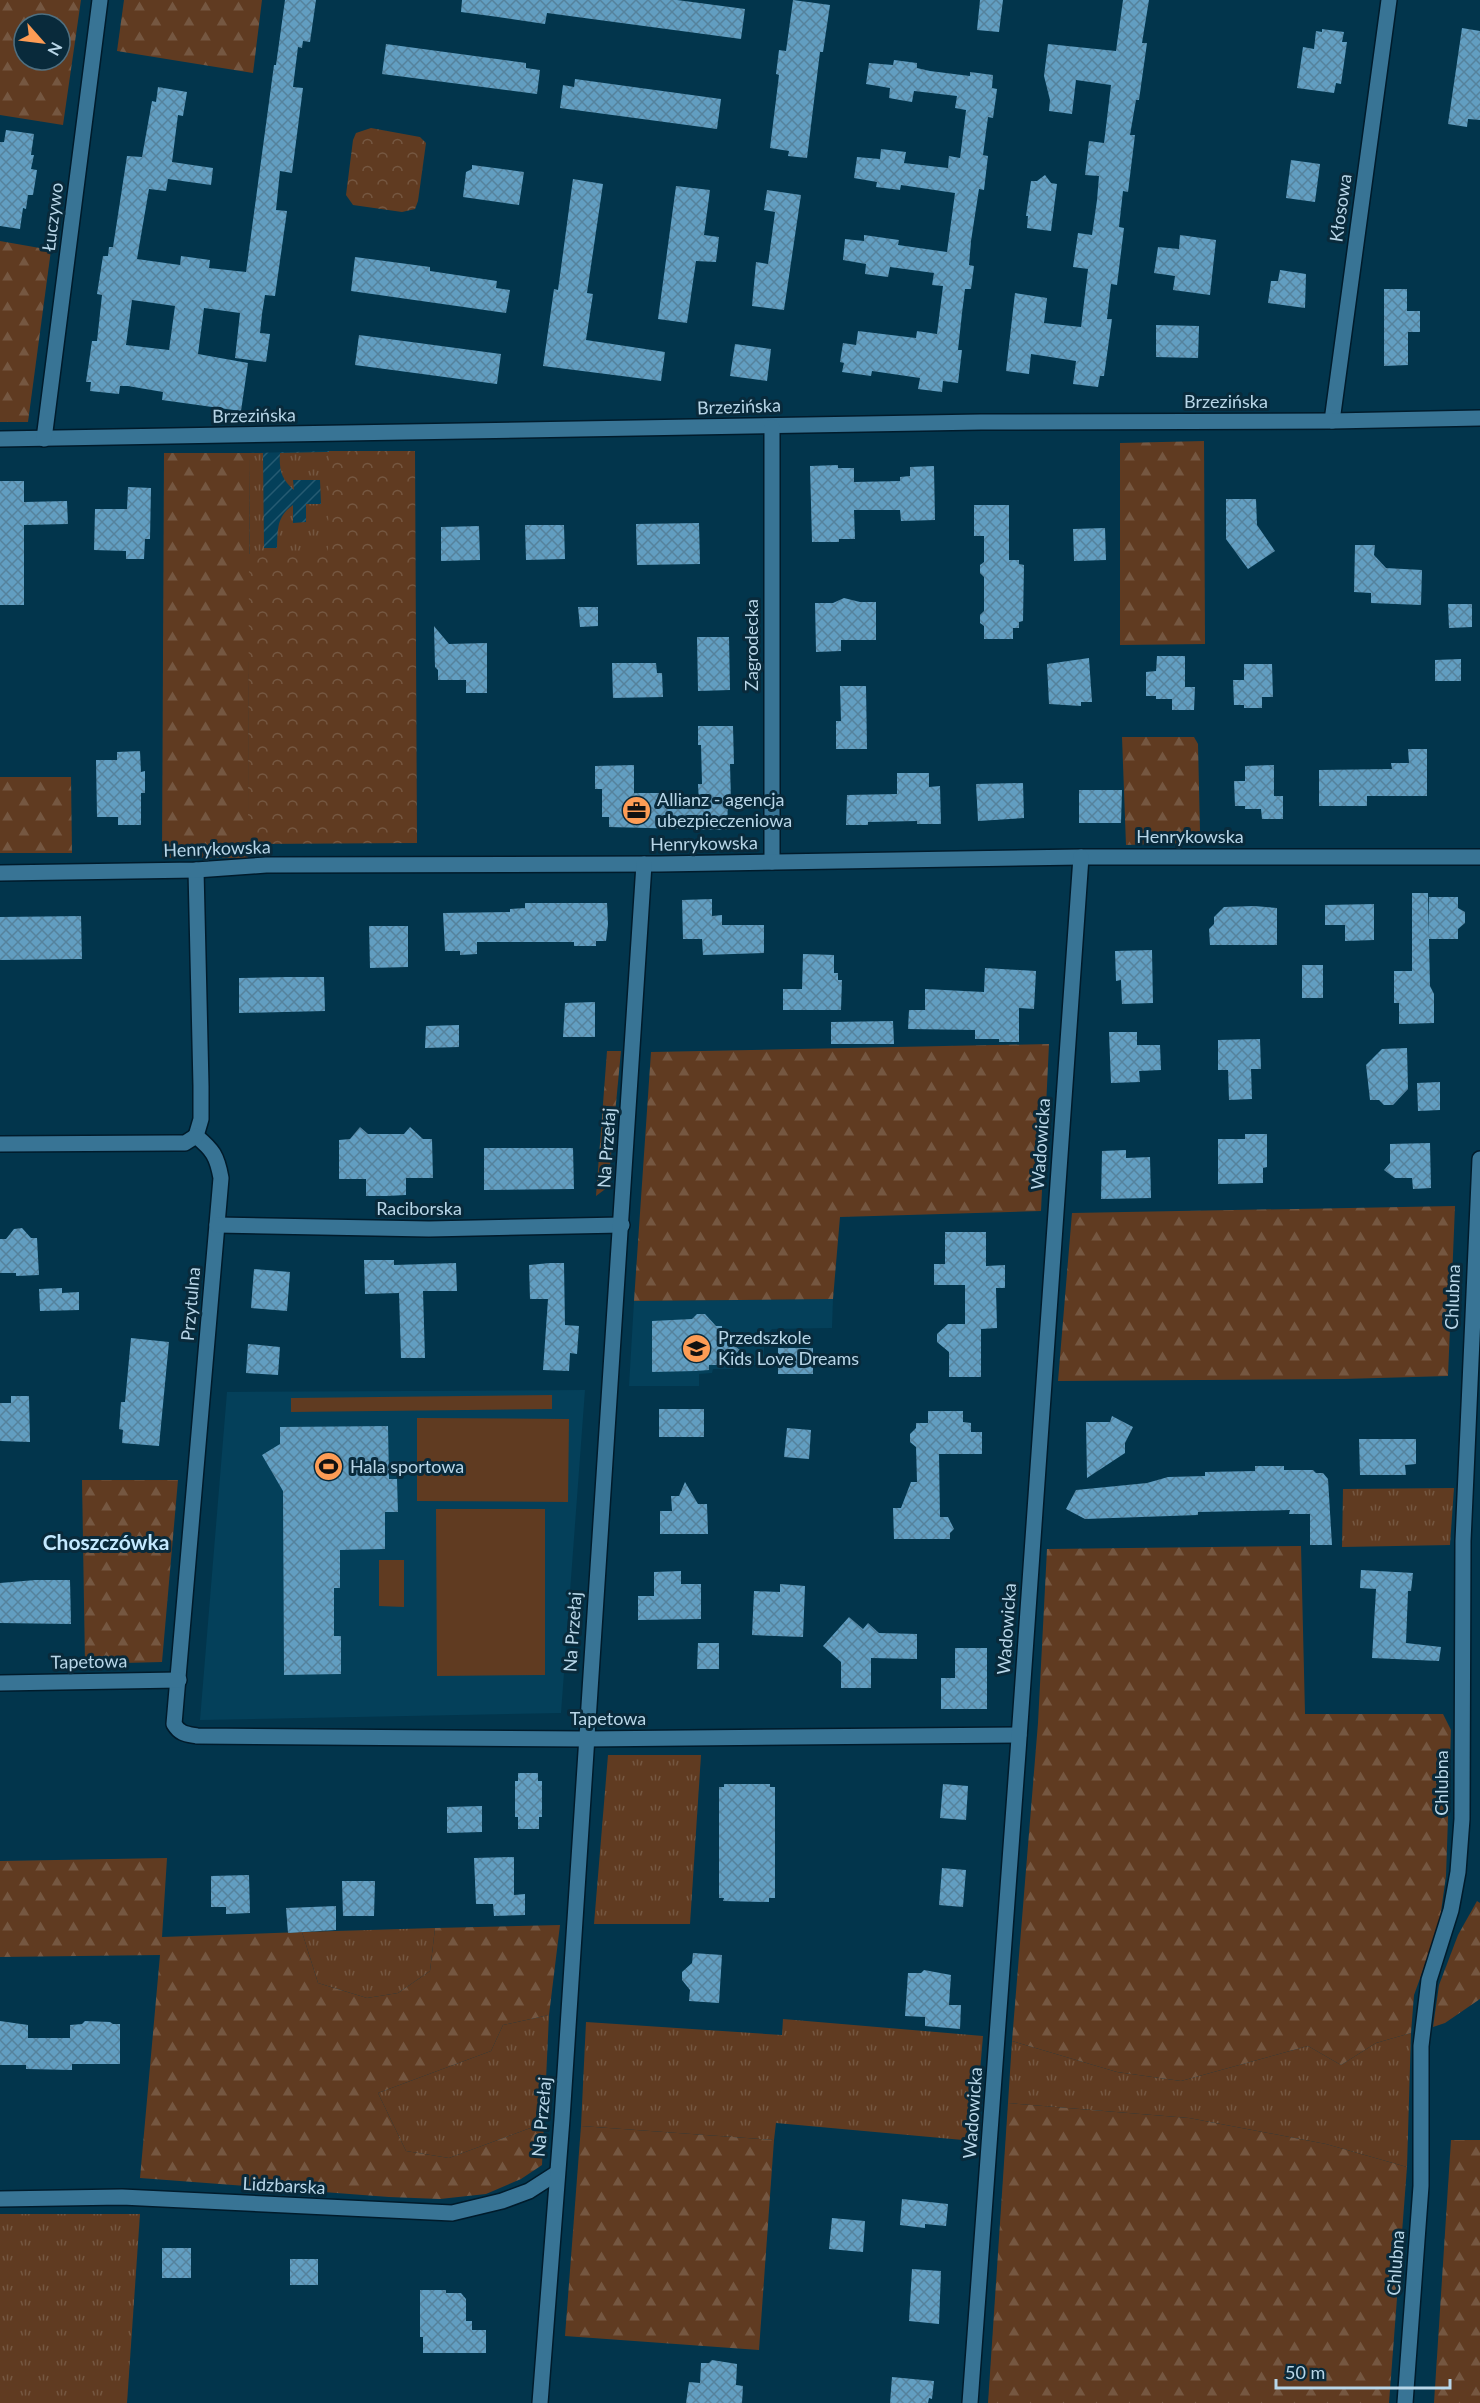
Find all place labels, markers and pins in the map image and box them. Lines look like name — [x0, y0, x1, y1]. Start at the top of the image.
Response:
place label: Allianz - agencja ubezpieczeniowa — [657, 788, 792, 831]
office icon: Allianz - agencja ubezpieczeniowa — [620, 794, 652, 826]
place label: Przedszkole Kids Love Dreams — [718, 1326, 859, 1369]
school or university icon: Przedszkole Kids Love Dreams — [681, 1332, 713, 1364]
sports icon: Hala sportowa — [313, 1451, 345, 1483]
place label: Hala sportowa — [350, 1455, 464, 1477]

